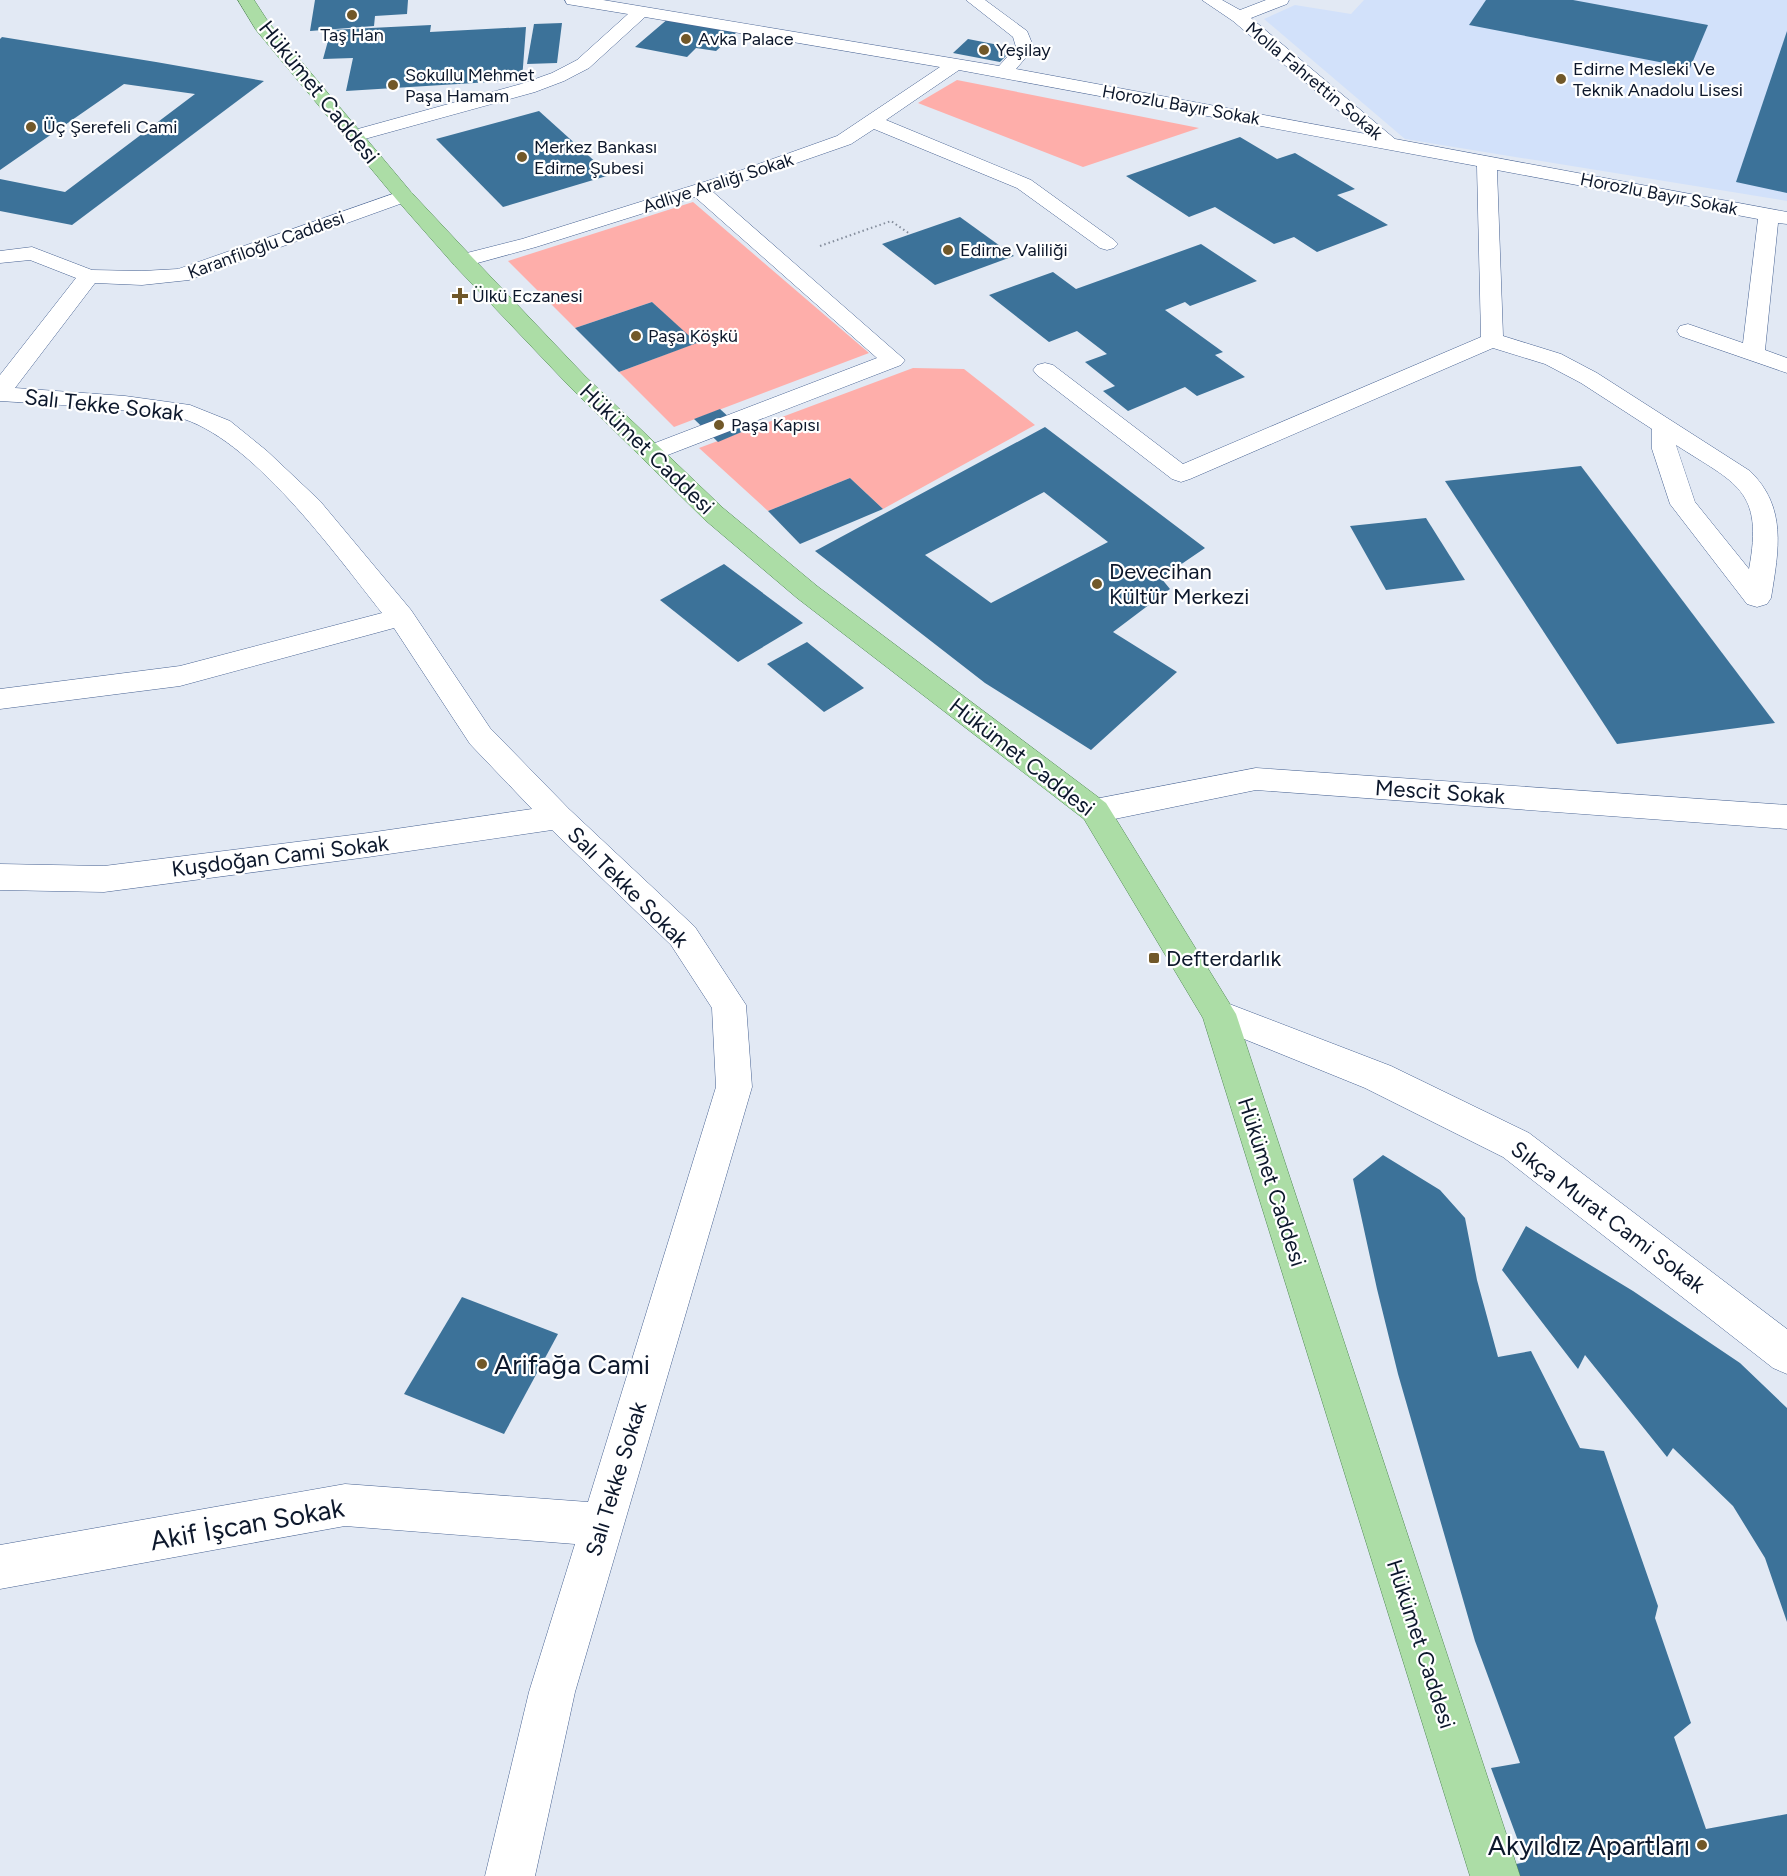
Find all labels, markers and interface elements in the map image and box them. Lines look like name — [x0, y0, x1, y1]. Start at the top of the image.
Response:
marker: Taş Han — [345, 8, 359, 22]
street label: Hükümet Caddesi — [253, 15, 385, 169]
street label: Molla Fahrettin Sokak — [1241, 17, 1387, 145]
place label: Taş Han — [320, 24, 384, 46]
place label: Avka Palace — [698, 28, 794, 50]
marker: Avka Palace — [679, 32, 693, 46]
place label: Yeşilay — [996, 39, 1051, 61]
marker: Yeşilay — [977, 43, 991, 57]
place label: Edirne Mesleki Ve Teknik Anadolu Lisesi — [1573, 58, 1743, 101]
place label: Sokullu Mehmet Paşa Hamam — [405, 64, 535, 107]
marker: Edirne Mesleki Ve Teknik Anadolu Lisesi — [1554, 72, 1568, 86]
marker: Sokullu Mehmet Paşa Hamam — [386, 78, 400, 92]
street label: Horozlu Bayır Sokak — [1100, 80, 1262, 130]
place label: Üç Şerefeli Cami — [43, 116, 177, 138]
marker: Üç Şerefeli Cami — [24, 120, 38, 134]
place label: Merkez Bankası Edirne Şubesi — [534, 136, 657, 179]
street label: Adliye Aralığı Sokak — [640, 148, 796, 218]
marker: Merkez Bankası Edirne Şubesi — [515, 150, 529, 164]
street label: Horozlu Bayır Sokak — [1578, 168, 1740, 220]
street label: Karanfiloğlu Caddesi — [185, 206, 347, 284]
place label: Edirne Valiliği — [960, 239, 1068, 261]
marker: Edirne Valiliği — [941, 243, 955, 257]
place label: Ülkü Eczanesi — [472, 285, 583, 307]
marker: Ülkü Eczanesi — [453, 289, 467, 303]
place label: Paşa Köşkü — [648, 325, 738, 347]
marker: Paşa Köşkü — [629, 329, 643, 343]
street label: Hükümet Caddesi — [574, 378, 720, 520]
street label: Salı Tekke Sokak — [23, 383, 185, 427]
place label: Paşa Kapısı — [731, 414, 820, 436]
marker: Paşa Kapısı — [712, 418, 726, 432]
place label: Devecihan Kültür Merkezi — [1109, 558, 1249, 610]
marker: Devecihan Kültür Merkezi — [1090, 577, 1104, 591]
street label: Hükümet Caddesi — [944, 692, 1100, 822]
street label: Mescit Sokak — [1374, 774, 1506, 810]
street label: Salı Tekke Sokak — [562, 821, 694, 953]
street label: Kuşdoğan Cami Sokak — [170, 829, 390, 883]
place label: Defterdarlık — [1166, 945, 1281, 972]
marker: Defterdarlık — [1147, 951, 1161, 965]
street label: Hükümet Caddesi — [1232, 1094, 1312, 1270]
street label: Sıkça Murat Cami Sokak — [1506, 1135, 1711, 1299]
place label: Arifağa Cami — [494, 1348, 650, 1381]
marker: Arifağa Cami — [475, 1357, 489, 1371]
street label: Salı Tekke Sokak — [580, 1398, 652, 1559]
street label: Akif İşcan Sokak — [147, 1491, 347, 1557]
street label: Hükümet Caddesi — [1381, 1556, 1461, 1732]
place label: Akyıldız Apartları — [1488, 1829, 1690, 1862]
marker: Akyıldız Apartları — [1695, 1838, 1709, 1852]

